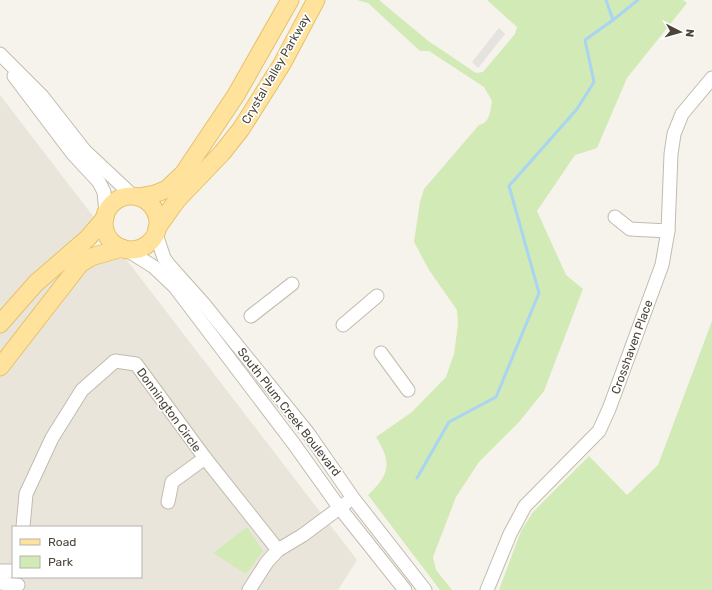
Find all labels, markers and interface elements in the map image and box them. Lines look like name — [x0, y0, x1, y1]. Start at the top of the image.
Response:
street label: Crystal Valley Parkway — [239, 11, 313, 127]
north arrow — [660, 12, 700, 52]
text: N — [683, 28, 696, 38]
street label: Crosshaven Place — [608, 298, 656, 396]
street label: South Plum Creek Boulevard — [235, 345, 343, 479]
street label: Donnington Circle — [134, 365, 204, 455]
legend — [12, 526, 142, 578]
text: Road — [48, 535, 76, 549]
text: Park — [48, 555, 74, 569]

